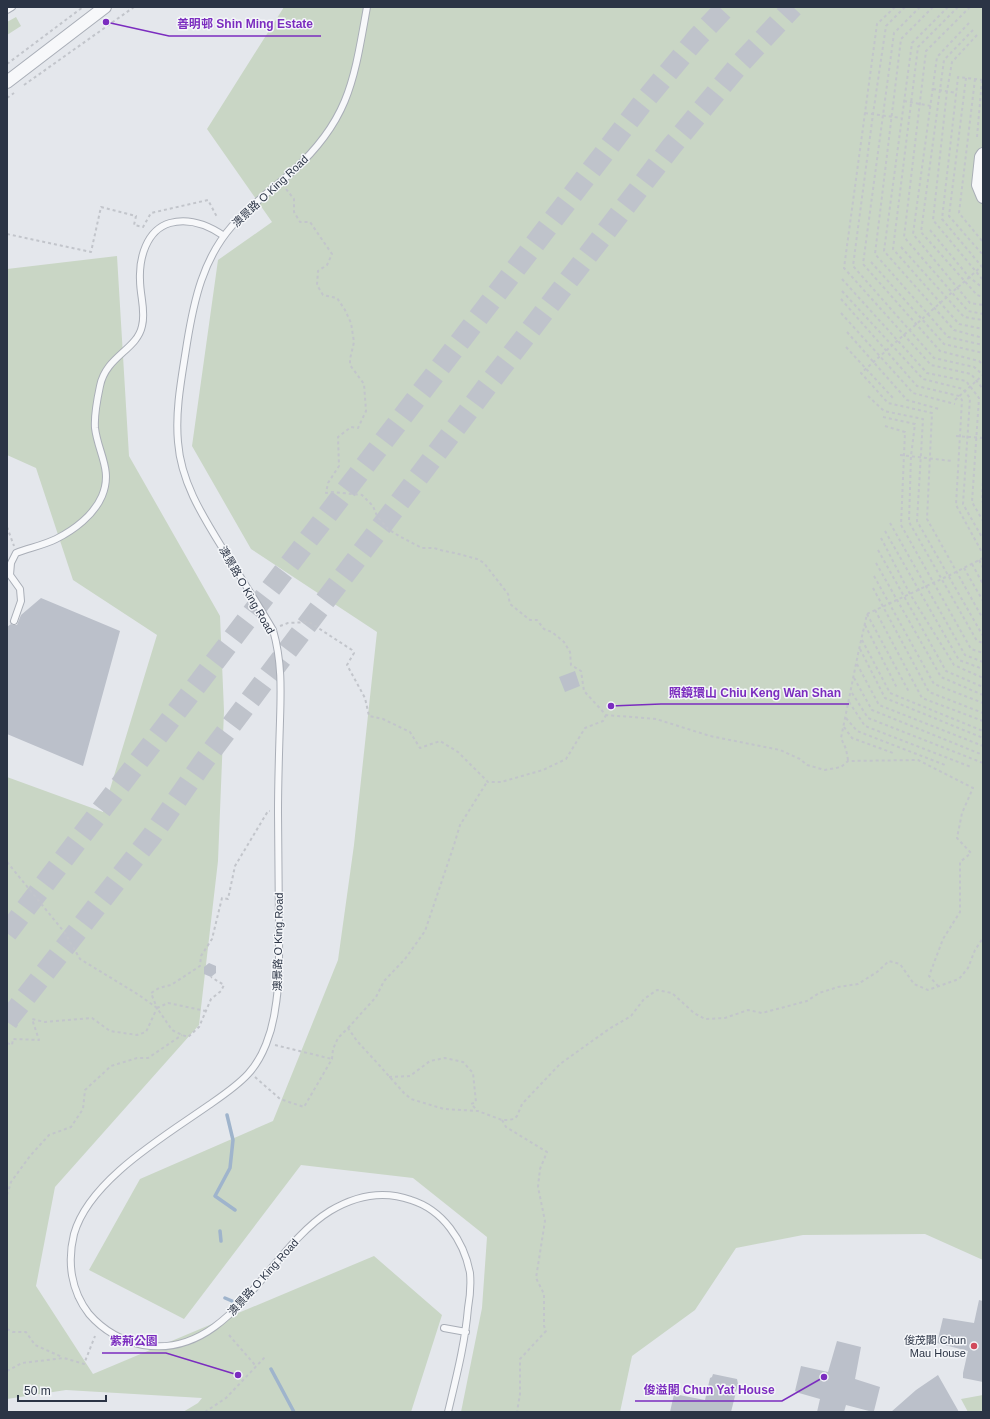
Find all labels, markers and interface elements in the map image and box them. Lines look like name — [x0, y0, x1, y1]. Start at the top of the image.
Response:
callout: 善明邨 Shin Ming Estate — [169, 12, 321, 36]
text: 善明邨 Shin Ming Estate — [177, 17, 313, 31]
street label: 澳景路 O King Road — [230, 153, 310, 229]
street label: 澳景路 O King Road — [217, 544, 277, 636]
callout: 照鏡環山 Chiu Keng Wan Shan — [661, 680, 849, 704]
text: 照鏡環山 Chiu Keng Wan Shan — [669, 686, 841, 700]
street label: 澳景路 O King Road — [271, 892, 285, 992]
street label: 澳景路 O King Road — [225, 1236, 301, 1318]
callout: 紫荊公園 — [102, 1329, 166, 1353]
text: 紫荊公園 — [110, 1334, 158, 1348]
place label: 俊茂閣 Chun Mau House — [904, 1334, 966, 1359]
marker: 俊茂閣 Chun Mau House — [969, 1341, 979, 1351]
scale bar — [18, 1377, 106, 1403]
callout: 俊溢閣 Chun Yat House — [635, 1377, 782, 1401]
text: 俊溢閣 Chun Yat House — [643, 1383, 775, 1397]
text: 50 m — [24, 1384, 51, 1398]

